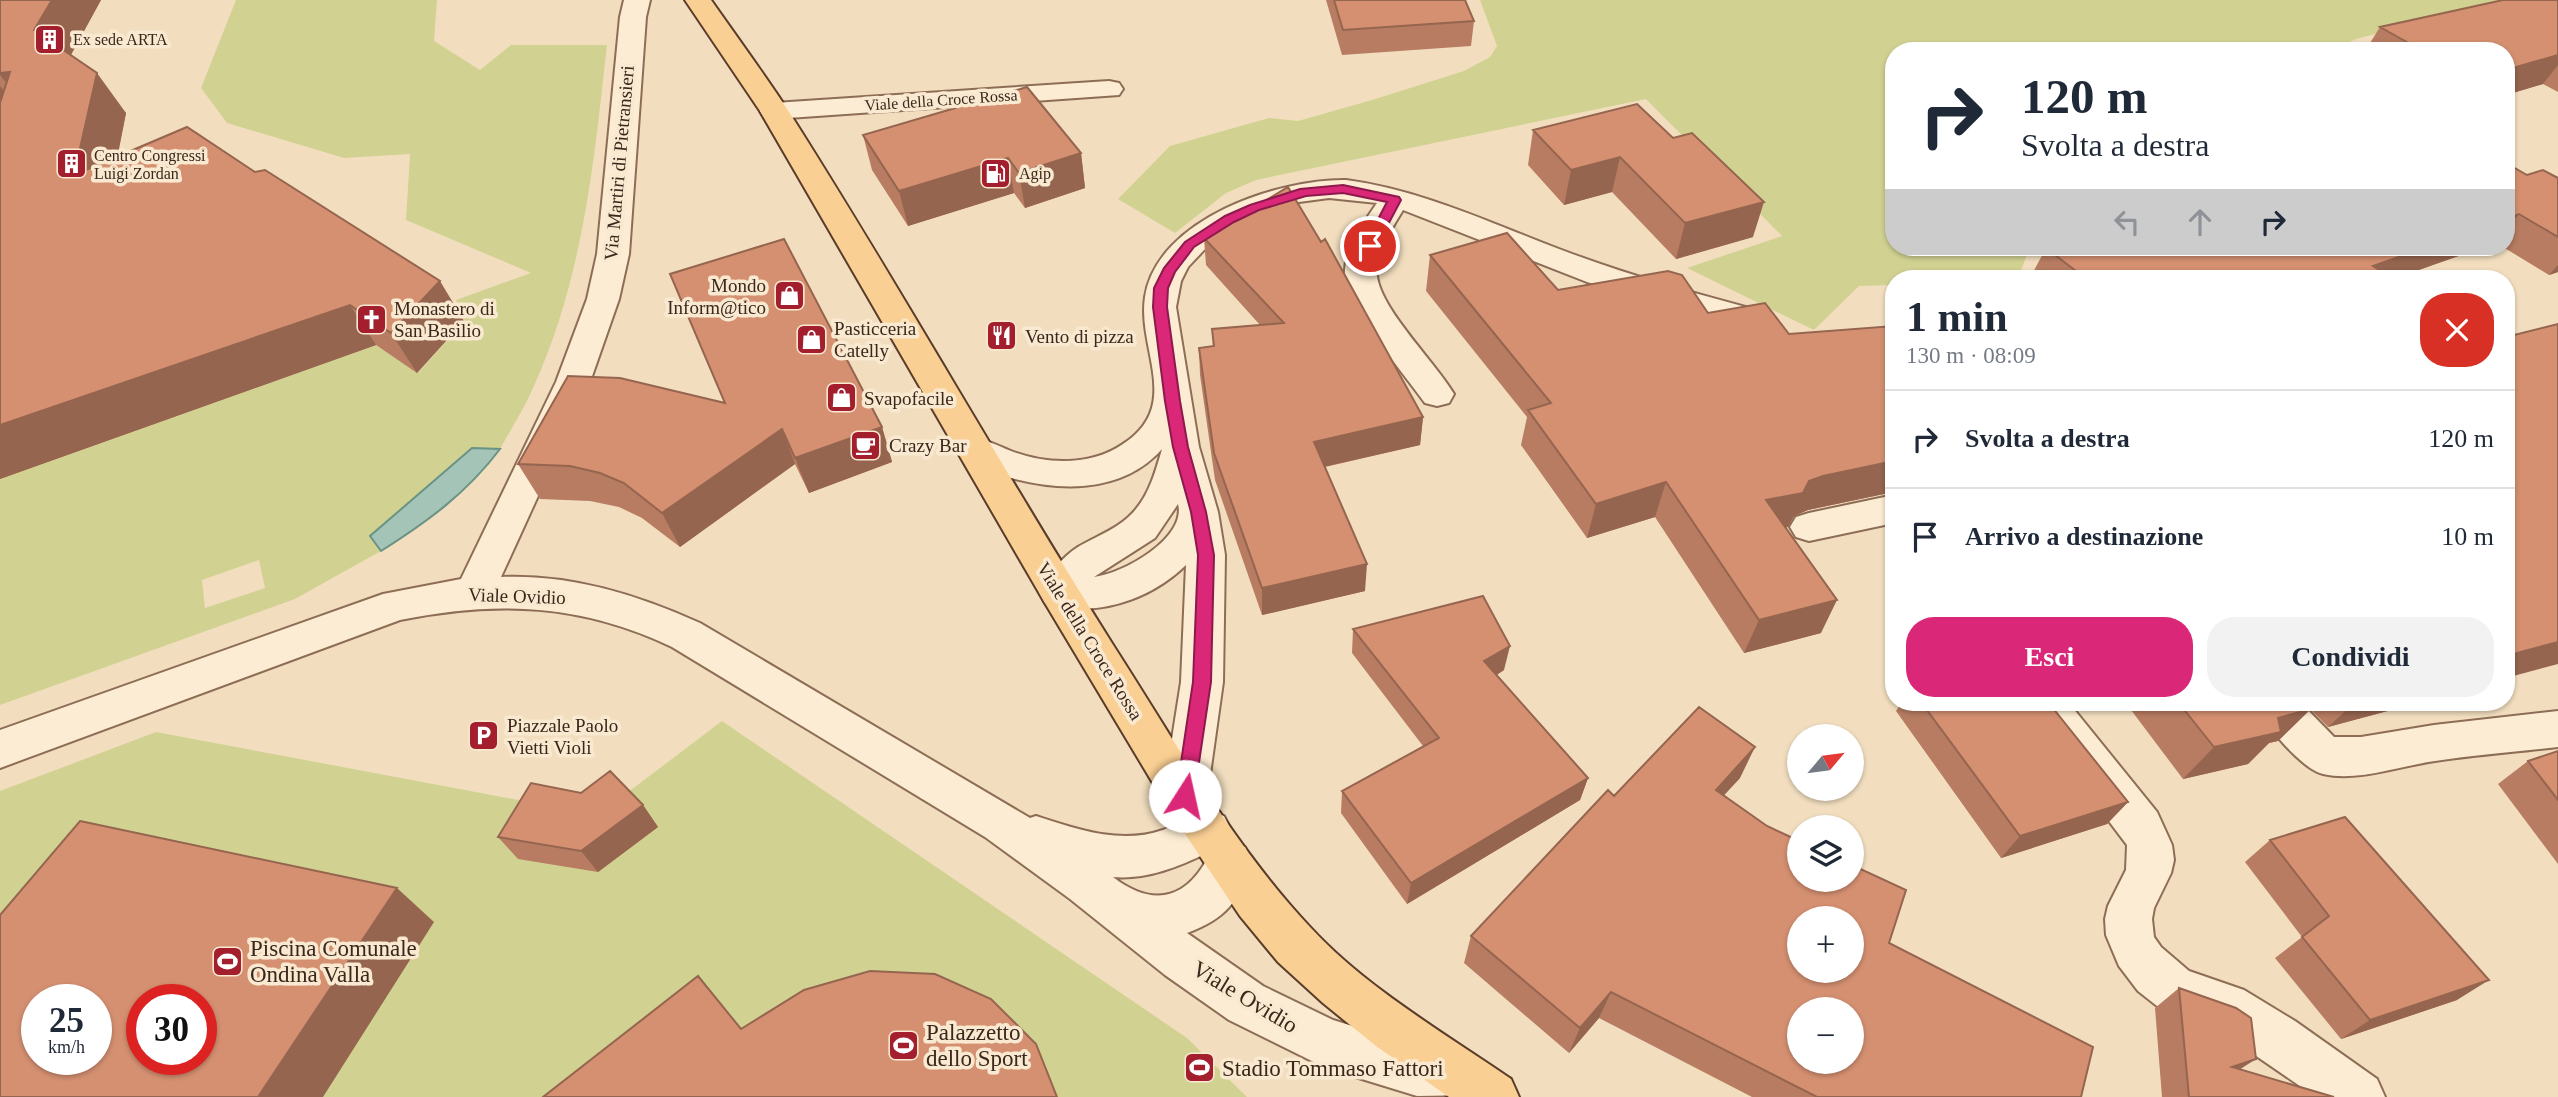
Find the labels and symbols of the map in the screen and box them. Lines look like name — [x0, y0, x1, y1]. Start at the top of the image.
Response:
building icon: Ex sede ARTA — [33, 22, 67, 56]
place label: Ex sede ARTA — [73, 31, 168, 48]
street label: Via Martiri di Pietransieri — [600, 65, 638, 261]
street label: Viale della Croce Rossa — [864, 86, 1018, 114]
building icon: Centro Congressi Luigi Zordan — [54, 147, 88, 181]
place label: Centro Congressi Luigi Zordan — [94, 147, 206, 183]
fuel station icon: Agip — [979, 156, 1013, 190]
place label: Agip — [1019, 165, 1051, 183]
pin — [1340, 216, 1400, 276]
place label: Mondo Inform@tico — [667, 275, 766, 318]
shop icon: Mondo Inform@tico — [772, 279, 806, 313]
place label: Monastero di San Basilio — [394, 298, 495, 341]
church icon: Monastero di San Basilio — [354, 302, 388, 336]
place label: Pasticceria Catelly — [834, 318, 917, 361]
restaurant icon: Vento di pizza — [985, 319, 1019, 353]
shop icon: Pasticceria Catelly — [794, 322, 828, 356]
place label: Vento di pizza — [1025, 326, 1134, 347]
shop icon: Svapofacile — [824, 381, 858, 415]
place label: Svapofacile — [864, 388, 954, 409]
cafe icon: Crazy Bar — [849, 428, 883, 462]
place label: Crazy Bar — [889, 435, 967, 456]
street label: Viale della Croce Rossa — [1033, 558, 1147, 724]
street label: Viale Ovidio — [468, 584, 566, 608]
place label: Piazzale Paolo Vietti Violi — [507, 715, 618, 758]
parking icon: Piazzale Paolo Vietti Violi — [467, 719, 501, 753]
north arrow — [1787, 724, 1864, 802]
position arrow — [1148, 759, 1222, 833]
place label: Piscina Comunale Ondina Valla — [250, 936, 417, 987]
sports icon: Piscina Comunale Ondina Valla — [210, 944, 244, 978]
street label: Viale Ovidio — [1188, 956, 1302, 1038]
speed limit sign: 30 — [126, 984, 217, 1075]
place label: Palazzetto dello Sport — [926, 1020, 1028, 1071]
sports icon: Palazzetto dello Sport — [886, 1028, 920, 1062]
sports icon: Stadio Tommaso Fattori — [1182, 1051, 1216, 1085]
place label: Stadio Tommaso Fattori — [1222, 1056, 1444, 1081]

